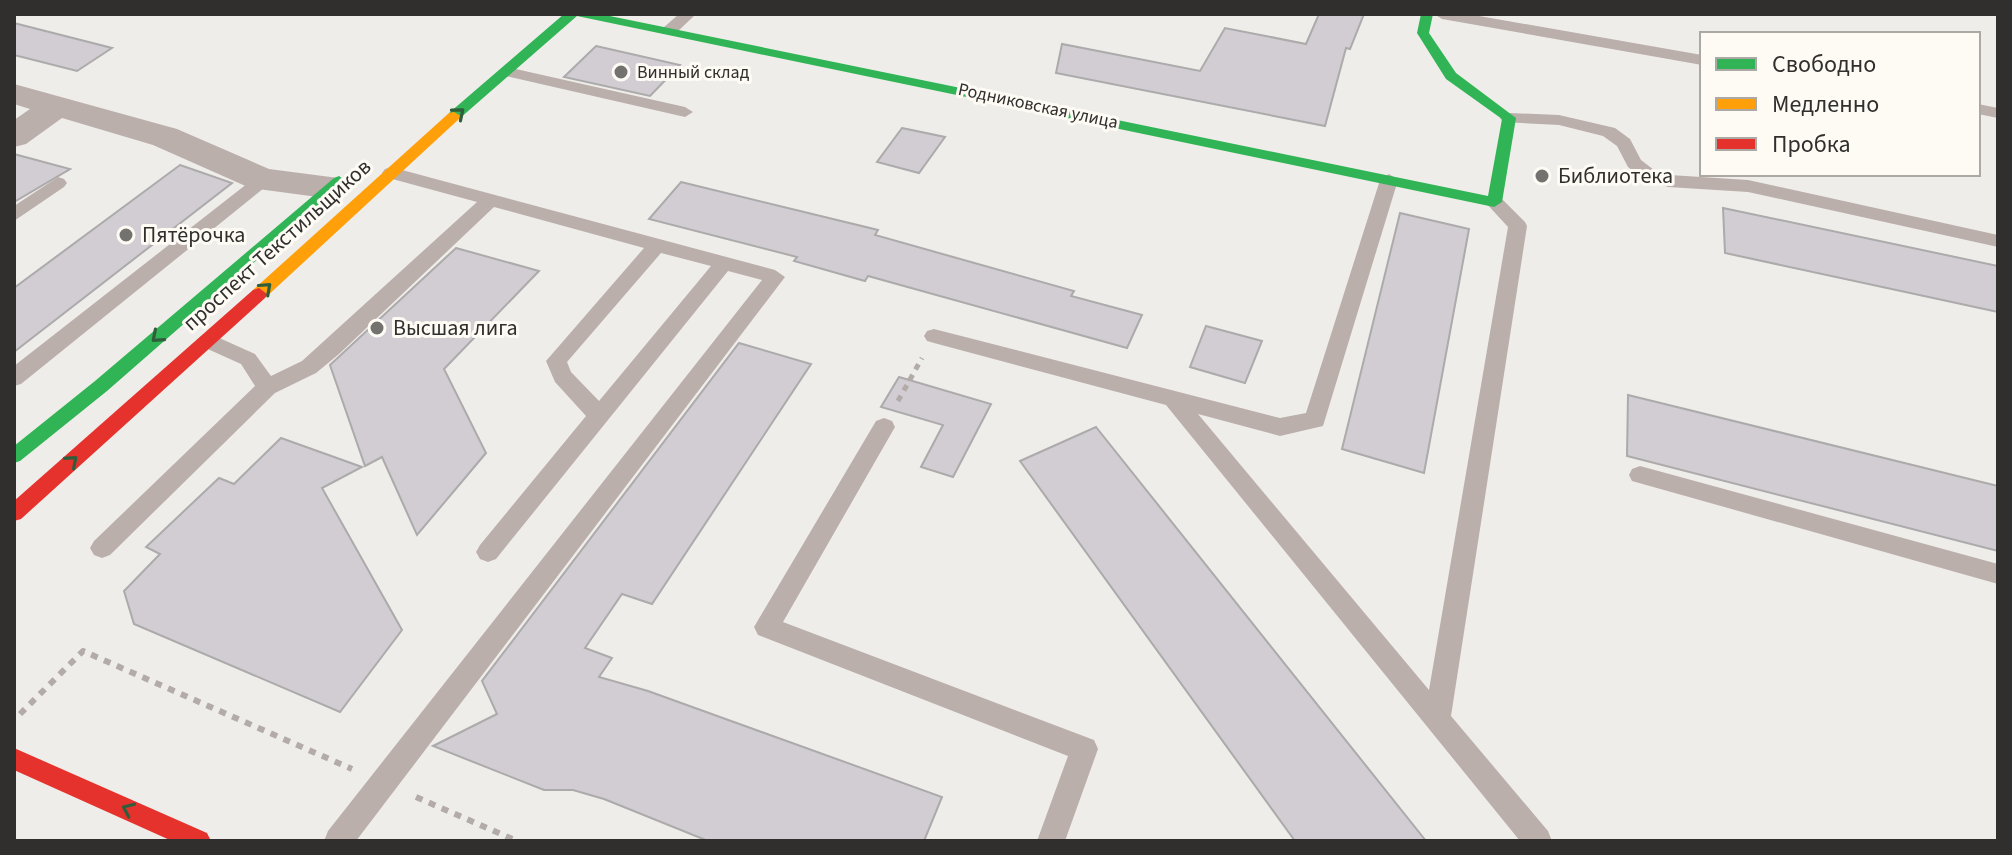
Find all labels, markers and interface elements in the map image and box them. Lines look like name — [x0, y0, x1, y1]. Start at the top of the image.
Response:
legend — [1700, 32, 1980, 176]
text: Свободно — [1772, 47, 1876, 82]
place label: Винный склад — [637, 60, 750, 85]
marker: Винный склад — [612, 63, 630, 81]
street label: Родниковская улица — [956, 77, 1120, 135]
text: Медленно — [1772, 87, 1879, 122]
one-way arrow — [449, 108, 464, 123]
text: Пробка — [1772, 127, 1851, 162]
street label: проспект Текстильщиков — [176, 152, 378, 338]
place label: Библиотека — [1558, 160, 1673, 192]
marker: Библиотека — [1533, 167, 1551, 185]
place label: Пятёрочка — [142, 219, 245, 251]
marker: Пятёрочка — [117, 226, 135, 244]
one-way arrow — [257, 282, 271, 297]
place label: Высшая лига — [393, 312, 518, 344]
marker: Высшая лига — [368, 319, 386, 337]
one-way arrow — [152, 328, 167, 342]
one-way arrow — [63, 456, 78, 471]
one-way arrow — [122, 803, 136, 819]

